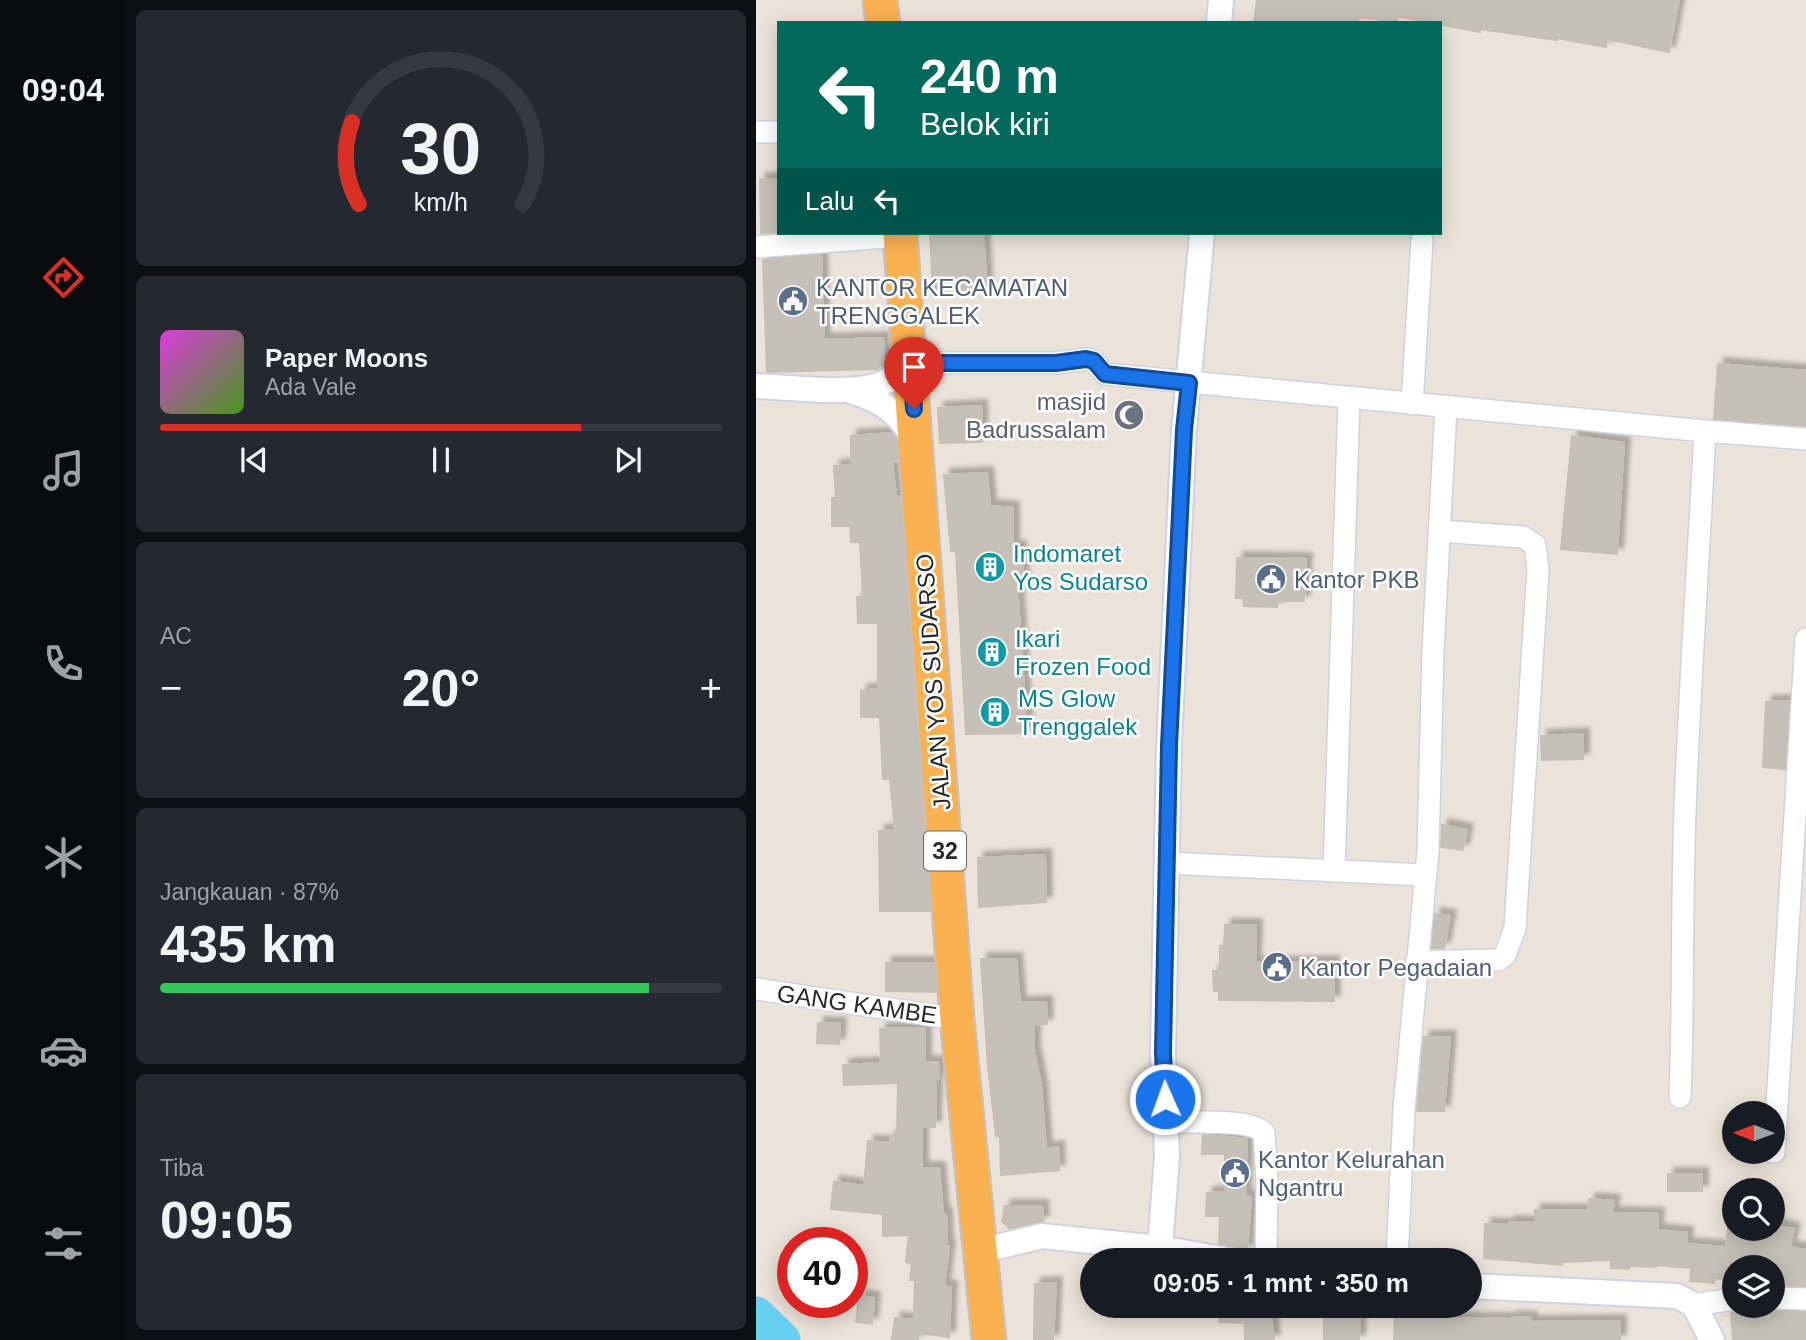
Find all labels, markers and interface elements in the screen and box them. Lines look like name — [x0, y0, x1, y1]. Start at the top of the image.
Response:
icon: left — [805, 49, 896, 140]
text: 240 m — [920, 49, 1059, 103]
text: 09:04 — [22, 72, 104, 108]
text: Belok kiri — [920, 106, 1050, 142]
text: 30 — [401, 108, 481, 189]
icon: left — [868, 182, 906, 220]
text: Lalu — [805, 186, 854, 216]
text: km/h — [414, 188, 468, 216]
icon: directions — [39, 253, 88, 302]
place label: KANTOR KECAMATAN TRENGGALEK — [816, 274, 1068, 329]
public building icon: KANTOR KECAMATAN TRENGGALEK — [776, 284, 810, 318]
pin — [884, 337, 944, 409]
text: Paper Moons — [265, 343, 428, 373]
icon: arrive — [895, 348, 933, 386]
text: Ada Vale — [265, 374, 357, 400]
place label: masjid Badrussalam — [966, 388, 1106, 443]
mosque icon: masjid Badrussalam — [1112, 398, 1146, 432]
icon: previous — [235, 441, 273, 479]
icon: pause — [422, 441, 460, 479]
icon: next — [609, 441, 647, 479]
icon: music — [39, 446, 88, 495]
place label: Indomaret Yos Sudarso — [1013, 540, 1148, 595]
building icon: Indomaret Yos Sudarso — [973, 550, 1007, 584]
street label: JALAN YOS SUDARSO — [911, 553, 955, 811]
public building icon: Kantor PKB — [1254, 562, 1288, 596]
place label: Kantor PKB — [1294, 566, 1419, 593]
text: AC — [160, 623, 192, 649]
place label: Ikari Frozen Food — [1015, 625, 1151, 680]
building icon: Ikari Frozen Food — [975, 635, 1009, 669]
icon: phone — [39, 639, 88, 688]
text: 20° — [402, 659, 480, 717]
text: − — [160, 667, 182, 709]
text: + — [700, 667, 722, 709]
place label: MS Glow Trenggalek — [1018, 685, 1138, 740]
building icon: MS Glow Trenggalek — [978, 695, 1012, 729]
road number: 32 — [924, 832, 966, 870]
icon: climate — [39, 833, 88, 882]
text: Jangkauan · 87% — [160, 879, 339, 905]
text: 435 km — [160, 915, 336, 973]
public building icon: Kantor Pegadaian — [1260, 950, 1294, 984]
place label: Kantor Pegadaian — [1300, 954, 1492, 981]
street label: GANG KAMBE — [775, 979, 939, 1029]
icon: car — [39, 1026, 88, 1075]
position arrow — [1128, 1062, 1202, 1136]
north arrow — [1722, 1101, 1785, 1164]
map controls — [1722, 1101, 1785, 1318]
place label: Kantor Kelurahan Ngantru — [1258, 1146, 1445, 1201]
text: Tiba — [160, 1155, 204, 1181]
public building icon: Kantor Kelurahan Ngantru — [1218, 1156, 1252, 1190]
button: search — [1722, 1178, 1785, 1241]
text: 09:05 — [160, 1191, 293, 1249]
icon: filters — [39, 1219, 88, 1268]
speed limit sign: 40 — [777, 1227, 868, 1318]
button: layers — [1722, 1255, 1785, 1318]
text: 09:05 · 1 mnt · 350 m — [1153, 1268, 1409, 1298]

